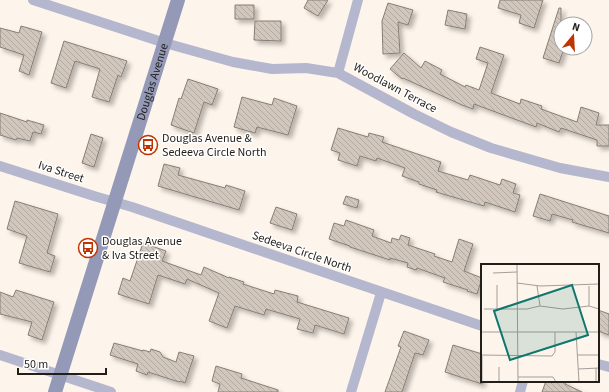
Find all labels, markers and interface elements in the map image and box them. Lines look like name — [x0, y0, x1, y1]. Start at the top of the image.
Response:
north arrow — [553, 16, 593, 56]
text: N — [570, 19, 582, 35]
street label: Douglas Avenue — [132, 41, 172, 123]
street label: Woodlawn Terrace — [350, 59, 440, 117]
place label: Douglas Avenue & Sedeeva Circle North — [162, 130, 267, 161]
bus stop icon: Douglas Avenue & Sedeeva Circle North — [137, 134, 159, 156]
street label: Iva Street — [36, 157, 86, 187]
street label: Sedeeva Circle North — [250, 227, 354, 277]
place label: Douglas Avenue & Iva Street — [102, 233, 182, 264]
bus stop icon: Douglas Avenue & Iva Street — [77, 237, 99, 259]
inset map — [481, 264, 599, 382]
scale bar — [18, 350, 106, 376]
text: 50 m — [24, 356, 48, 373]

